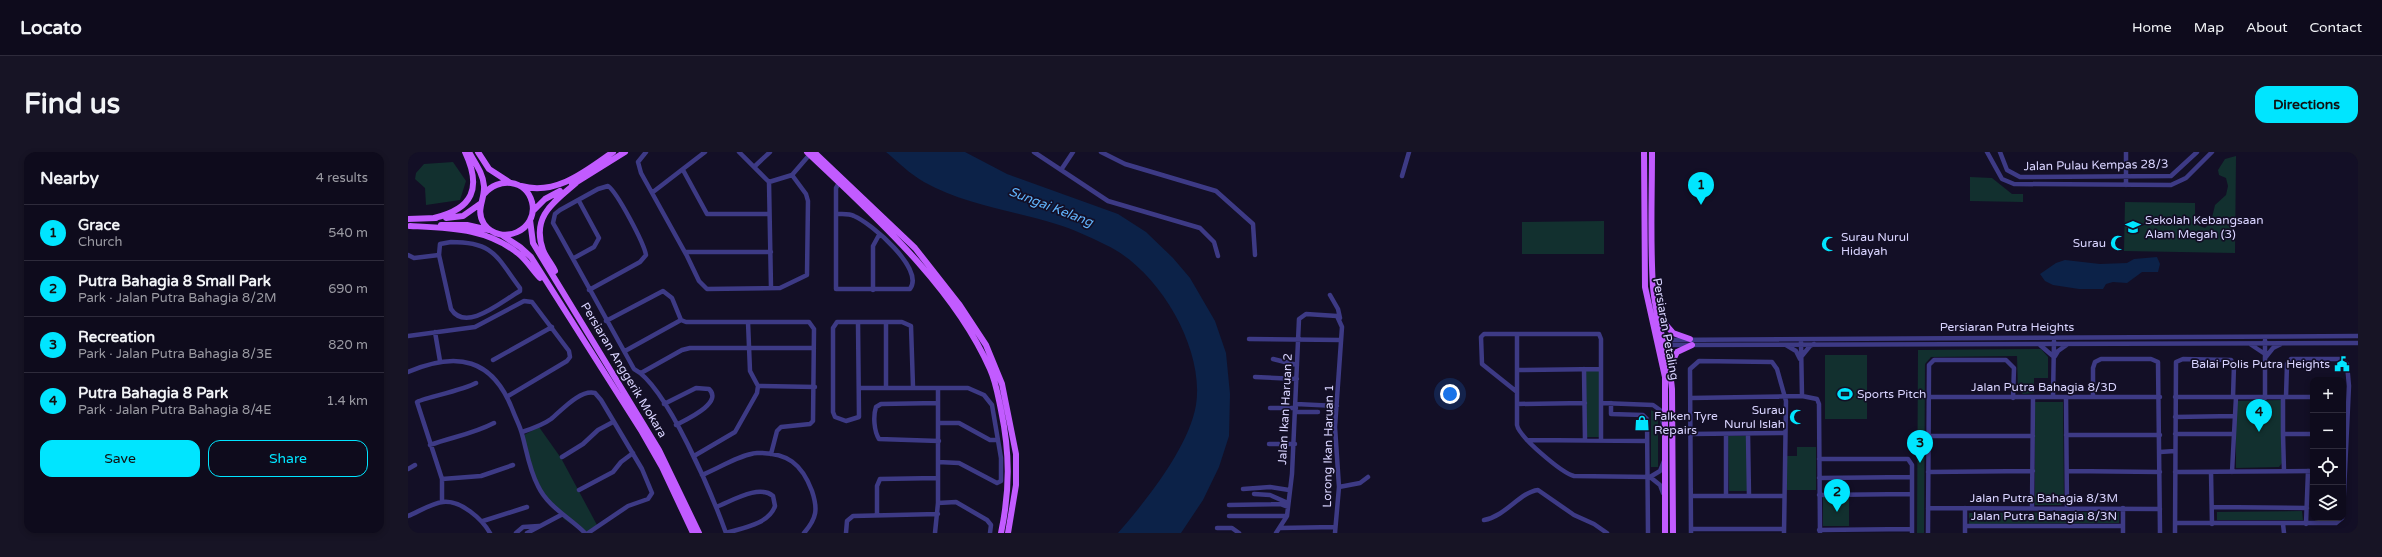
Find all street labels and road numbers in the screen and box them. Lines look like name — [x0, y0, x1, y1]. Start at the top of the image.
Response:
street label: Jalan Pulau Kempas 28/3 — [2023, 157, 2169, 173]
street label: Persiaran Petaling — [1650, 277, 1682, 381]
street label: Persiaran Anggerik Mokara — [578, 300, 670, 440]
street label: Persiaran Putra Heights — [1940, 320, 2075, 334]
street label: Jalan Ikan Haruan 2 — [1275, 353, 1295, 465]
street label: Jalan Putra Bahagia 8/3D — [1971, 380, 2117, 394]
street label: Lorong Ikan Haruan 1 — [1320, 384, 1336, 508]
street label: Jalan Putra Bahagia 8/3M — [1970, 491, 2118, 505]
street label: Jalan Putra Bahagia 8/3N — [1971, 509, 2117, 523]

